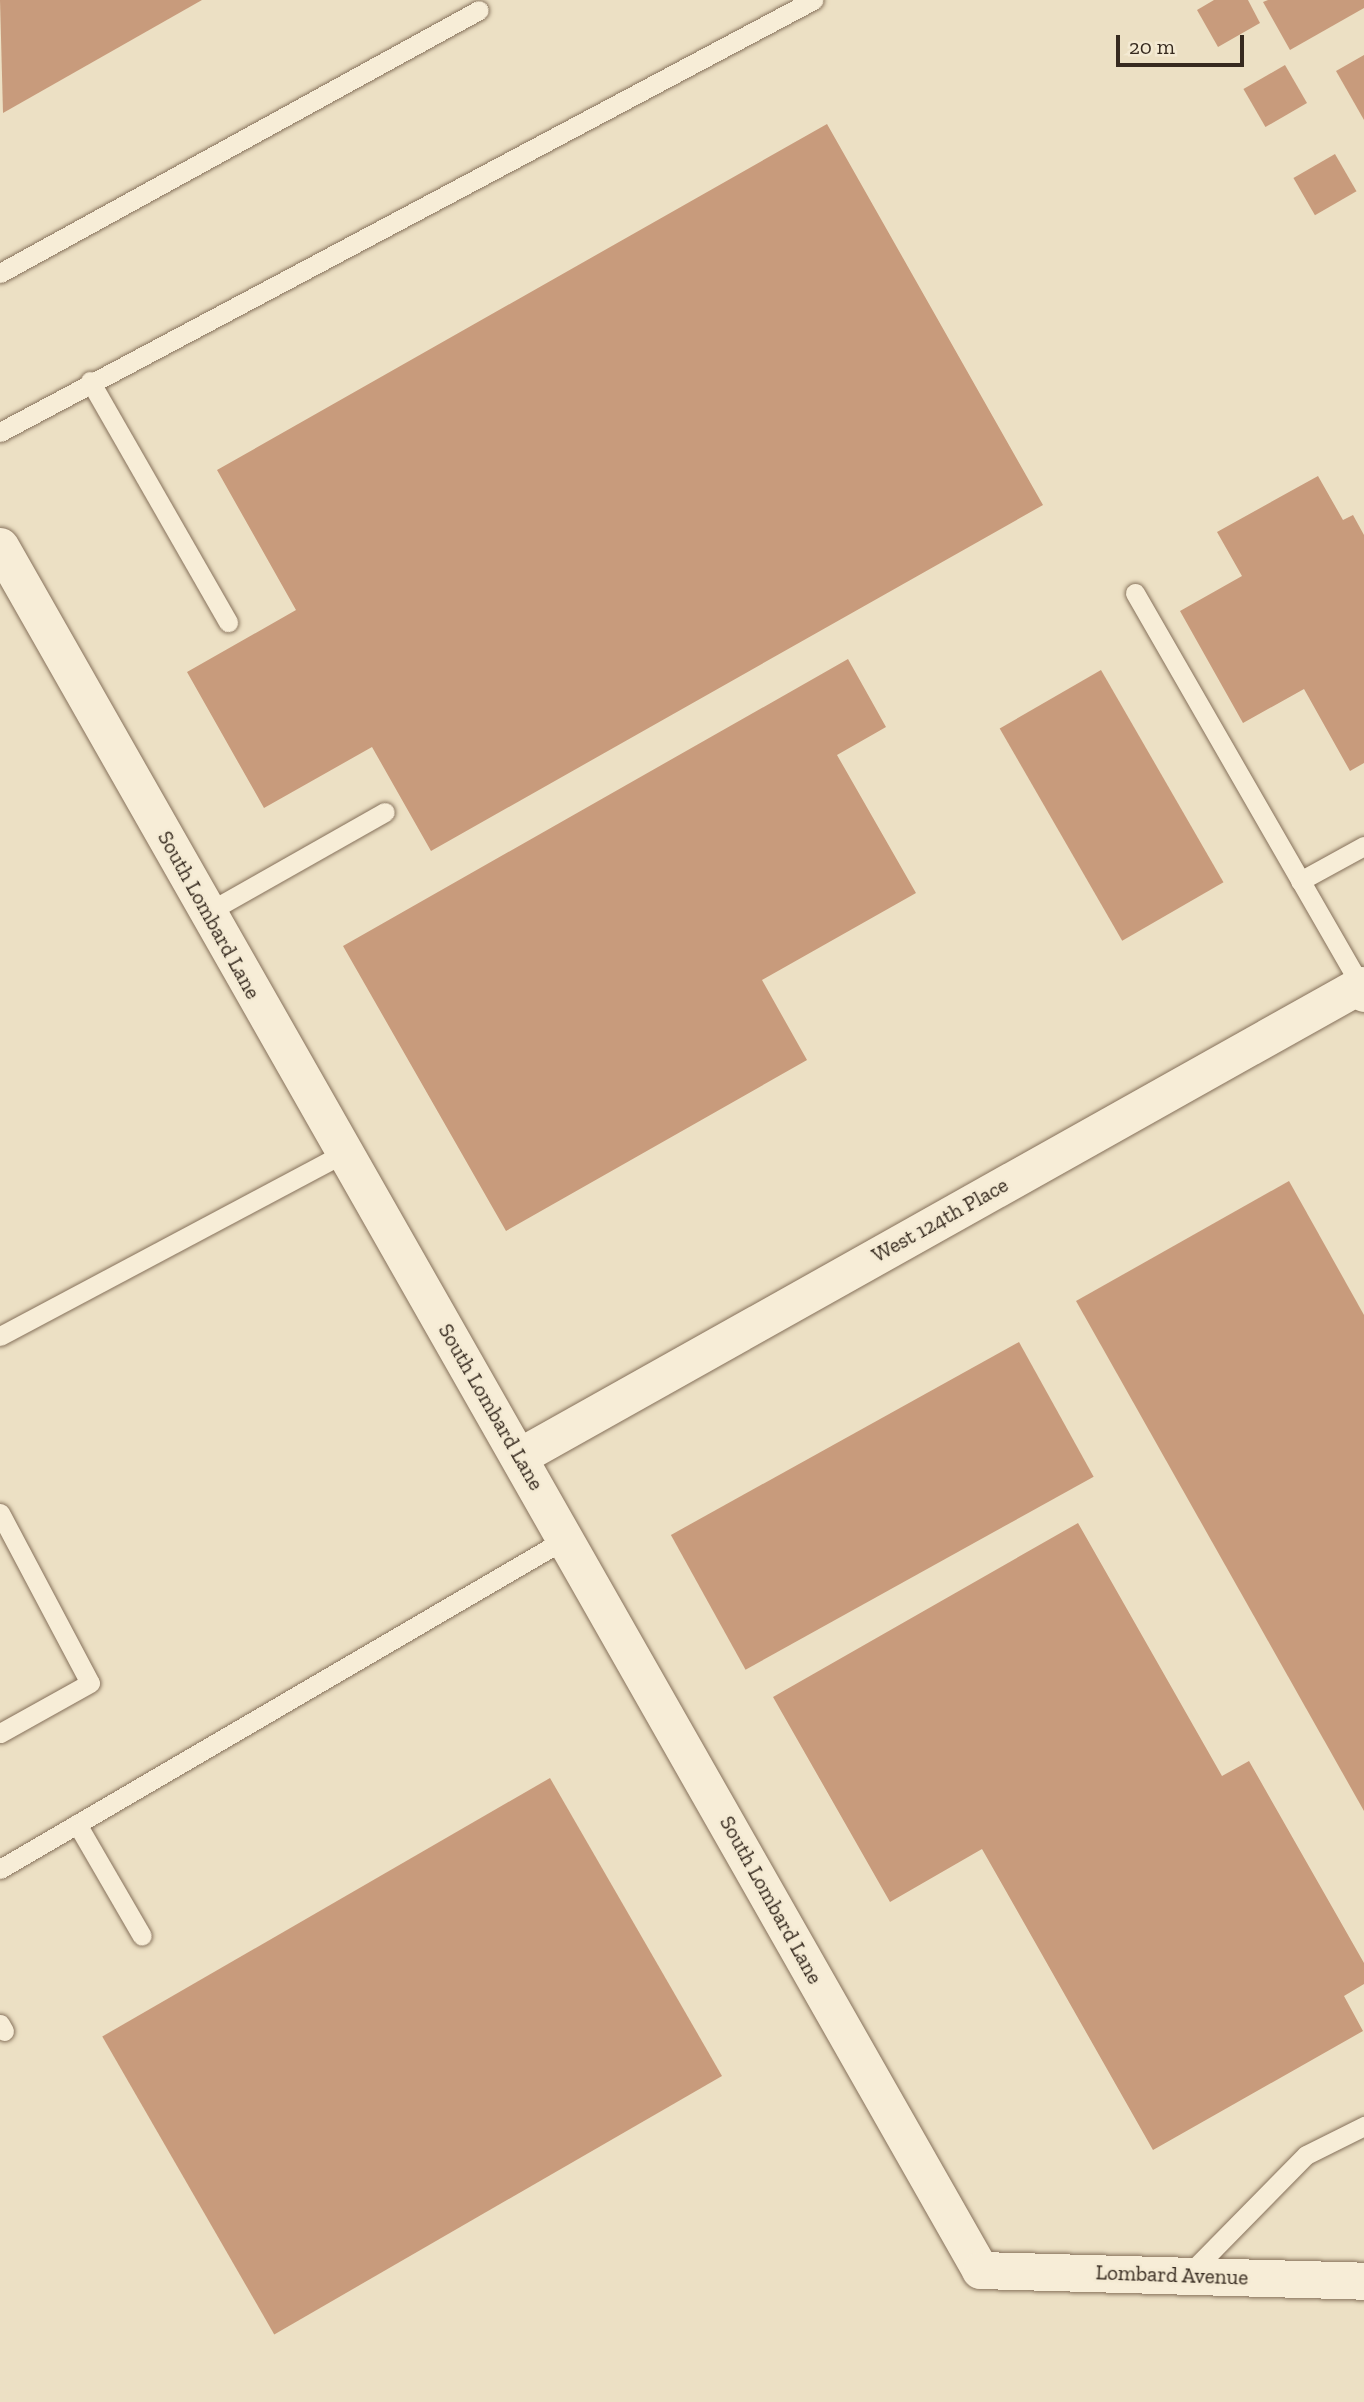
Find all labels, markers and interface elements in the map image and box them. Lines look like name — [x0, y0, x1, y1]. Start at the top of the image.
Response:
scale bar — [1119, 21, 1247, 65]
text: 20 m — [1129, 34, 1175, 59]
street label: South Lombard Lane — [152, 827, 266, 1003]
street label: West 124th Place — [867, 1172, 1013, 1268]
street label: South Lombard Lane — [433, 1319, 549, 1495]
street label: South Lombard Lane — [714, 1812, 828, 1988]
street label: Lombard Avenue — [1095, 2260, 1249, 2290]

